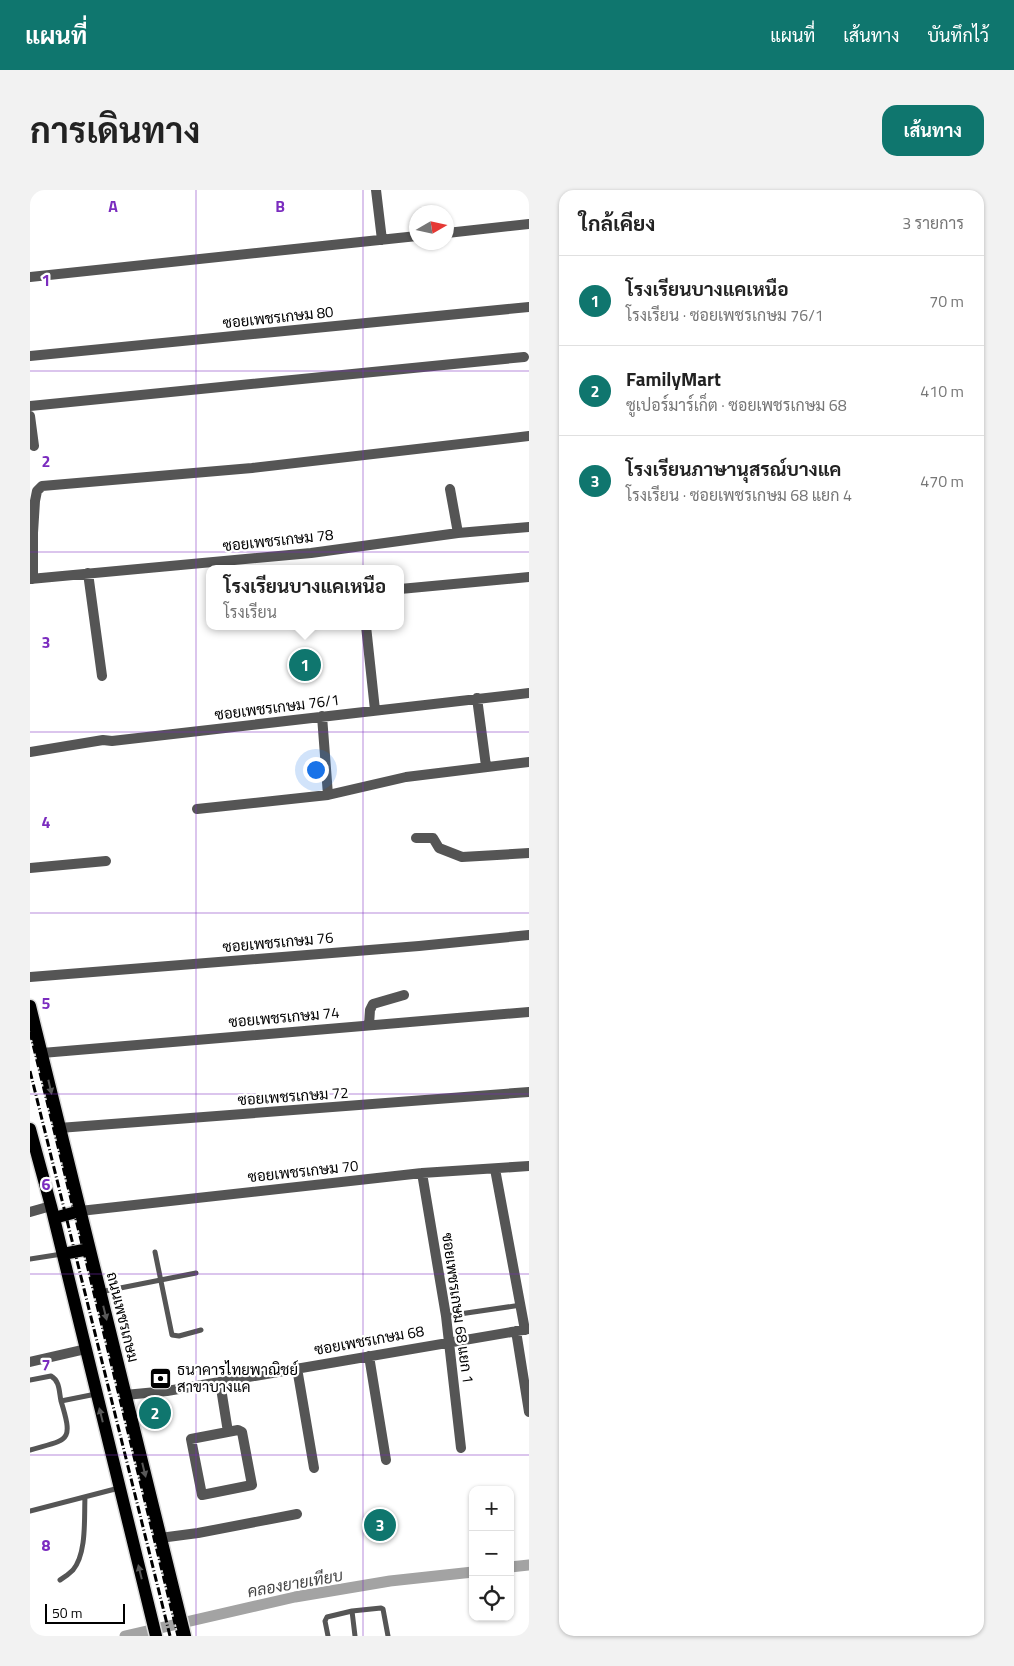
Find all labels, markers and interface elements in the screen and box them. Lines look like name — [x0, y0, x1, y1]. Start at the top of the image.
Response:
text: แผนที่ — [25, 17, 87, 53]
text: แผนที่ — [770, 22, 815, 49]
text: เส้นทาง — [843, 22, 899, 49]
text: บันทึกไว้ — [927, 22, 989, 49]
text: การเดินทาง — [30, 103, 200, 157]
button: เส้นทาง — [882, 105, 984, 156]
text: A — [108, 194, 118, 218]
text: B — [275, 194, 285, 218]
north arrow — [409, 205, 454, 250]
text: ใกล้เคียง — [579, 207, 655, 239]
text: 3 รายการ — [902, 211, 964, 235]
text: 1 — [42, 268, 50, 292]
text: โรงเรียนบางแคเหนือ — [626, 274, 789, 303]
text: 1 — [591, 289, 599, 313]
text: 70 m — [929, 289, 964, 313]
street label: ซอยเพชรเกษม 80 — [222, 300, 334, 334]
text: โรงเรียน · ซอยเพชรเกษม 76/1 — [626, 303, 824, 327]
text: FamilyMart — [626, 364, 721, 393]
text: 2 — [591, 379, 599, 403]
text: 410 m — [920, 379, 964, 403]
text: ซูเปอร์มาร์เก็ต · ซอยเพชรเกษม 68 — [626, 393, 847, 417]
text: 2 — [42, 449, 50, 473]
text: โรงเรียนภาษานุสรณ์บางแค — [626, 454, 841, 483]
text: 3 — [591, 469, 599, 493]
text: 470 m — [920, 469, 964, 493]
text: โรงเรียน · ซอยเพชรเกษม 68 แยก 4 — [626, 483, 852, 507]
street label: ซอยเพชรเกษม 78 — [222, 523, 334, 557]
popup — [206, 565, 404, 630]
text: โรงเรียนบางแคเหนือ — [224, 571, 386, 600]
text: โรงเรียน — [224, 600, 277, 624]
text: 3 — [42, 630, 50, 654]
pin: 1 — [289, 646, 321, 684]
street label: ซอยเพชรเกษม 76/1 — [213, 688, 341, 726]
your location — [303, 757, 329, 783]
text: 4 — [42, 810, 51, 834]
street label: ซอยเพชรเกษม 76 — [222, 926, 334, 958]
text: 5 — [42, 991, 51, 1015]
street label: ซอยเพชรเกษม 74 — [228, 1001, 340, 1033]
one-way arrow — [46, 1079, 54, 1094]
street label: ซอยเพชรเกษม 72 — [237, 1081, 349, 1111]
street label: ซอยเพชรเกษม 70 — [247, 1154, 359, 1188]
text: 6 — [42, 1172, 51, 1196]
street label: ซอยเพชรเกษม 68 แยก 1 — [436, 1231, 480, 1385]
street label: ถนนเพชรเกษม — [101, 1269, 145, 1365]
one-way arrow — [101, 1305, 109, 1320]
street label: ซอยเพชรเกษม 68 — [312, 1319, 426, 1361]
text: 7 — [42, 1353, 50, 1377]
place label: ธนาคารไทยพาณิชย์ สาขาบางแค — [177, 1358, 298, 1398]
bank icon: ธนาคารไทยพาณิชย์ สาขาบางแค — [149, 1366, 173, 1390]
pin: 2 — [139, 1394, 171, 1432]
one-way arrow — [97, 1407, 105, 1422]
one-way arrow — [140, 1463, 148, 1478]
map controls — [469, 1486, 514, 1621]
button: + — [469, 1486, 514, 1531]
pin: 3 — [364, 1506, 396, 1544]
button: − — [469, 1531, 514, 1576]
text: 8 — [42, 1533, 51, 1557]
water label: คลองยายเทียบ — [245, 1563, 345, 1603]
one-way arrow — [136, 1565, 144, 1580]
button: locate — [469, 1576, 514, 1621]
scale bar — [45, 1601, 125, 1624]
text: 50 m — [52, 1602, 82, 1623]

